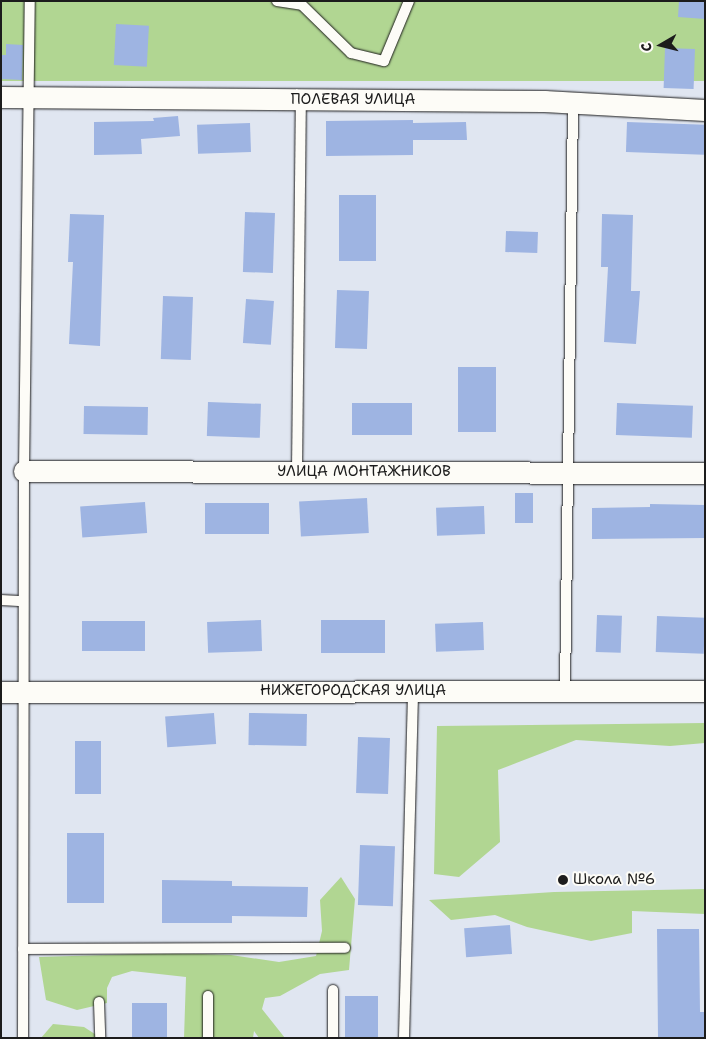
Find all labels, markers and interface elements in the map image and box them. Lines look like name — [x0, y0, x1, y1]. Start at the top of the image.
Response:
north arrow — [636, 20, 686, 70]
text: С — [637, 42, 656, 53]
street label: ПОЛЕВАЯ УЛИЦА — [291, 91, 415, 109]
street label: УЛИЦА МОНТАЖНИКОВ — [277, 463, 451, 481]
street label: НИЖЕГОРОДСКАЯ УЛИЦА — [260, 682, 446, 700]
place label: Школа №6 — [573, 871, 655, 889]
marker: Школа №6 — [557, 874, 569, 886]

